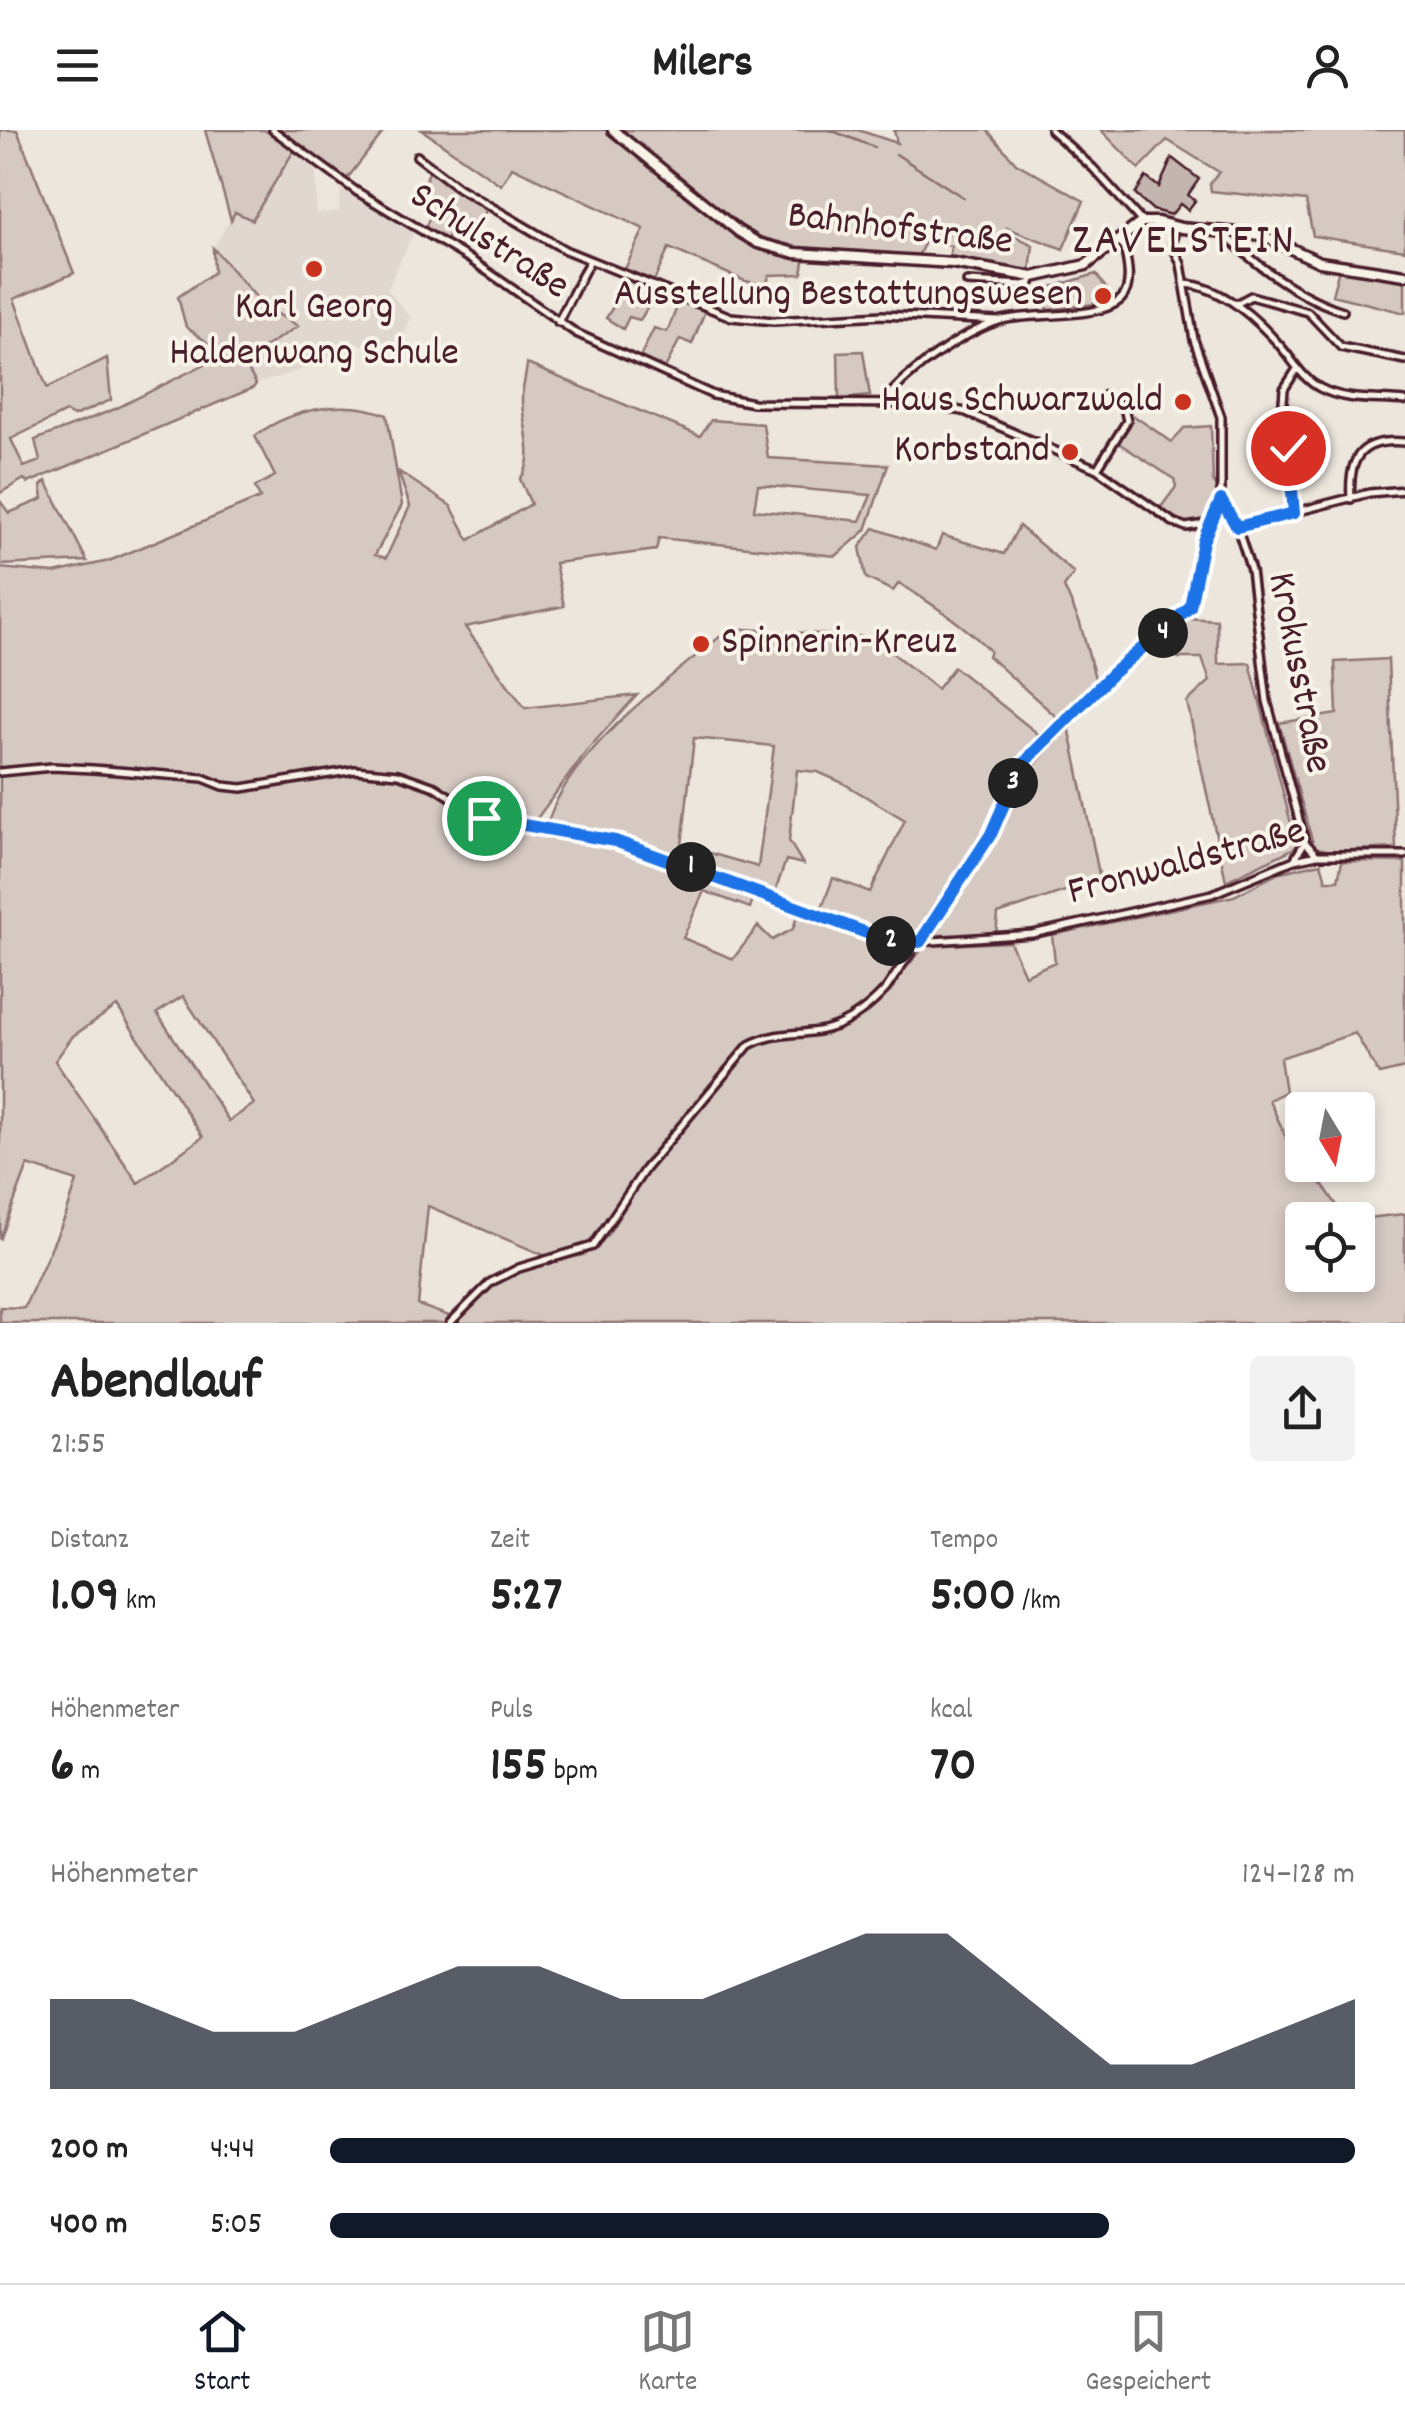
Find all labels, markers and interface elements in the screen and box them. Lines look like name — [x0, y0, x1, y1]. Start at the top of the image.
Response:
text: Milers — [652, 33, 753, 97]
icon: menu — [50, 38, 105, 93]
icon: person — [1300, 38, 1355, 93]
street label: Schulstraße — [397, 170, 579, 316]
street label: Bahnhofstraße — [784, 189, 1016, 273]
district label: ZAVELSTEIN — [1072, 211, 1296, 275]
marker: Karl Georg Haldenwang Schule — [303, 258, 325, 280]
place label: Ausstellung Bestattungswesen — [614, 268, 1083, 325]
place label: Karl Georg Haldenwang Schule — [169, 281, 459, 384]
marker: Ausstellung Bestattungswesen — [1092, 285, 1114, 307]
place label: Haus Schwarzwald — [881, 374, 1163, 431]
marker: Haus Schwarzwald — [1172, 391, 1194, 413]
pin — [1246, 406, 1331, 491]
icon: check — [1261, 421, 1316, 476]
place label: Korbstand — [894, 424, 1050, 481]
marker: Korbstand — [1059, 441, 1081, 463]
street label: Krokusstraße — [1250, 568, 1344, 778]
pin: 4 — [1138, 608, 1188, 658]
text: 4 — [1157, 613, 1169, 653]
place label: Spinnerin-Kreuz — [721, 616, 957, 673]
marker: Spinnerin-Kreuz — [690, 633, 712, 655]
pin: 3 — [988, 758, 1038, 808]
text: 3 — [1007, 763, 1019, 803]
pin — [442, 776, 527, 861]
icon: arrive — [457, 791, 512, 846]
street label: Fronwaldstraße — [1062, 805, 1312, 923]
pin: 1 — [666, 842, 716, 892]
text: 1 — [688, 847, 694, 887]
pin: 2 — [866, 916, 916, 966]
text: 2 — [885, 921, 897, 961]
north arrow — [1285, 1092, 1375, 1182]
map controls — [1285, 1092, 1375, 1292]
button: locate — [1285, 1202, 1375, 1292]
text: Abendlauf — [50, 1346, 261, 1425]
button: share — [1250, 1356, 1355, 1461]
text: 21:55 — [50, 1423, 106, 1469]
text: Distanz — [50, 1522, 128, 1562]
text: Zeit — [490, 1522, 530, 1562]
text: Tempo — [930, 1522, 998, 1562]
text: 1.09 — [50, 1562, 119, 1634]
text: 5:27 — [490, 1562, 562, 1634]
text: 5:00 — [930, 1562, 1016, 1634]
text: km — [119, 1583, 157, 1623]
text: /km — [1016, 1583, 1061, 1623]
text: Höhenmeter — [50, 1692, 179, 1732]
text: Puls — [490, 1692, 533, 1732]
text: kcal — [930, 1692, 973, 1732]
text: 6 — [50, 1732, 75, 1804]
text: 155 — [490, 1732, 547, 1804]
text: 70 — [930, 1732, 976, 1804]
text: m — [75, 1753, 100, 1793]
text: bpm — [547, 1753, 598, 1793]
text: Höhenmeter — [50, 1853, 198, 1899]
text: 124–128 m — [1242, 1853, 1355, 1899]
text: 200 m — [50, 2128, 128, 2174]
text: 4:44 — [210, 2128, 255, 2174]
text: 400 m — [50, 2203, 127, 2249]
text: 5:05 — [210, 2203, 262, 2249]
tab: Start — [194, 2304, 250, 2404]
tab: Karte — [638, 2304, 697, 2404]
tab: Gespeichert — [1085, 2304, 1211, 2404]

